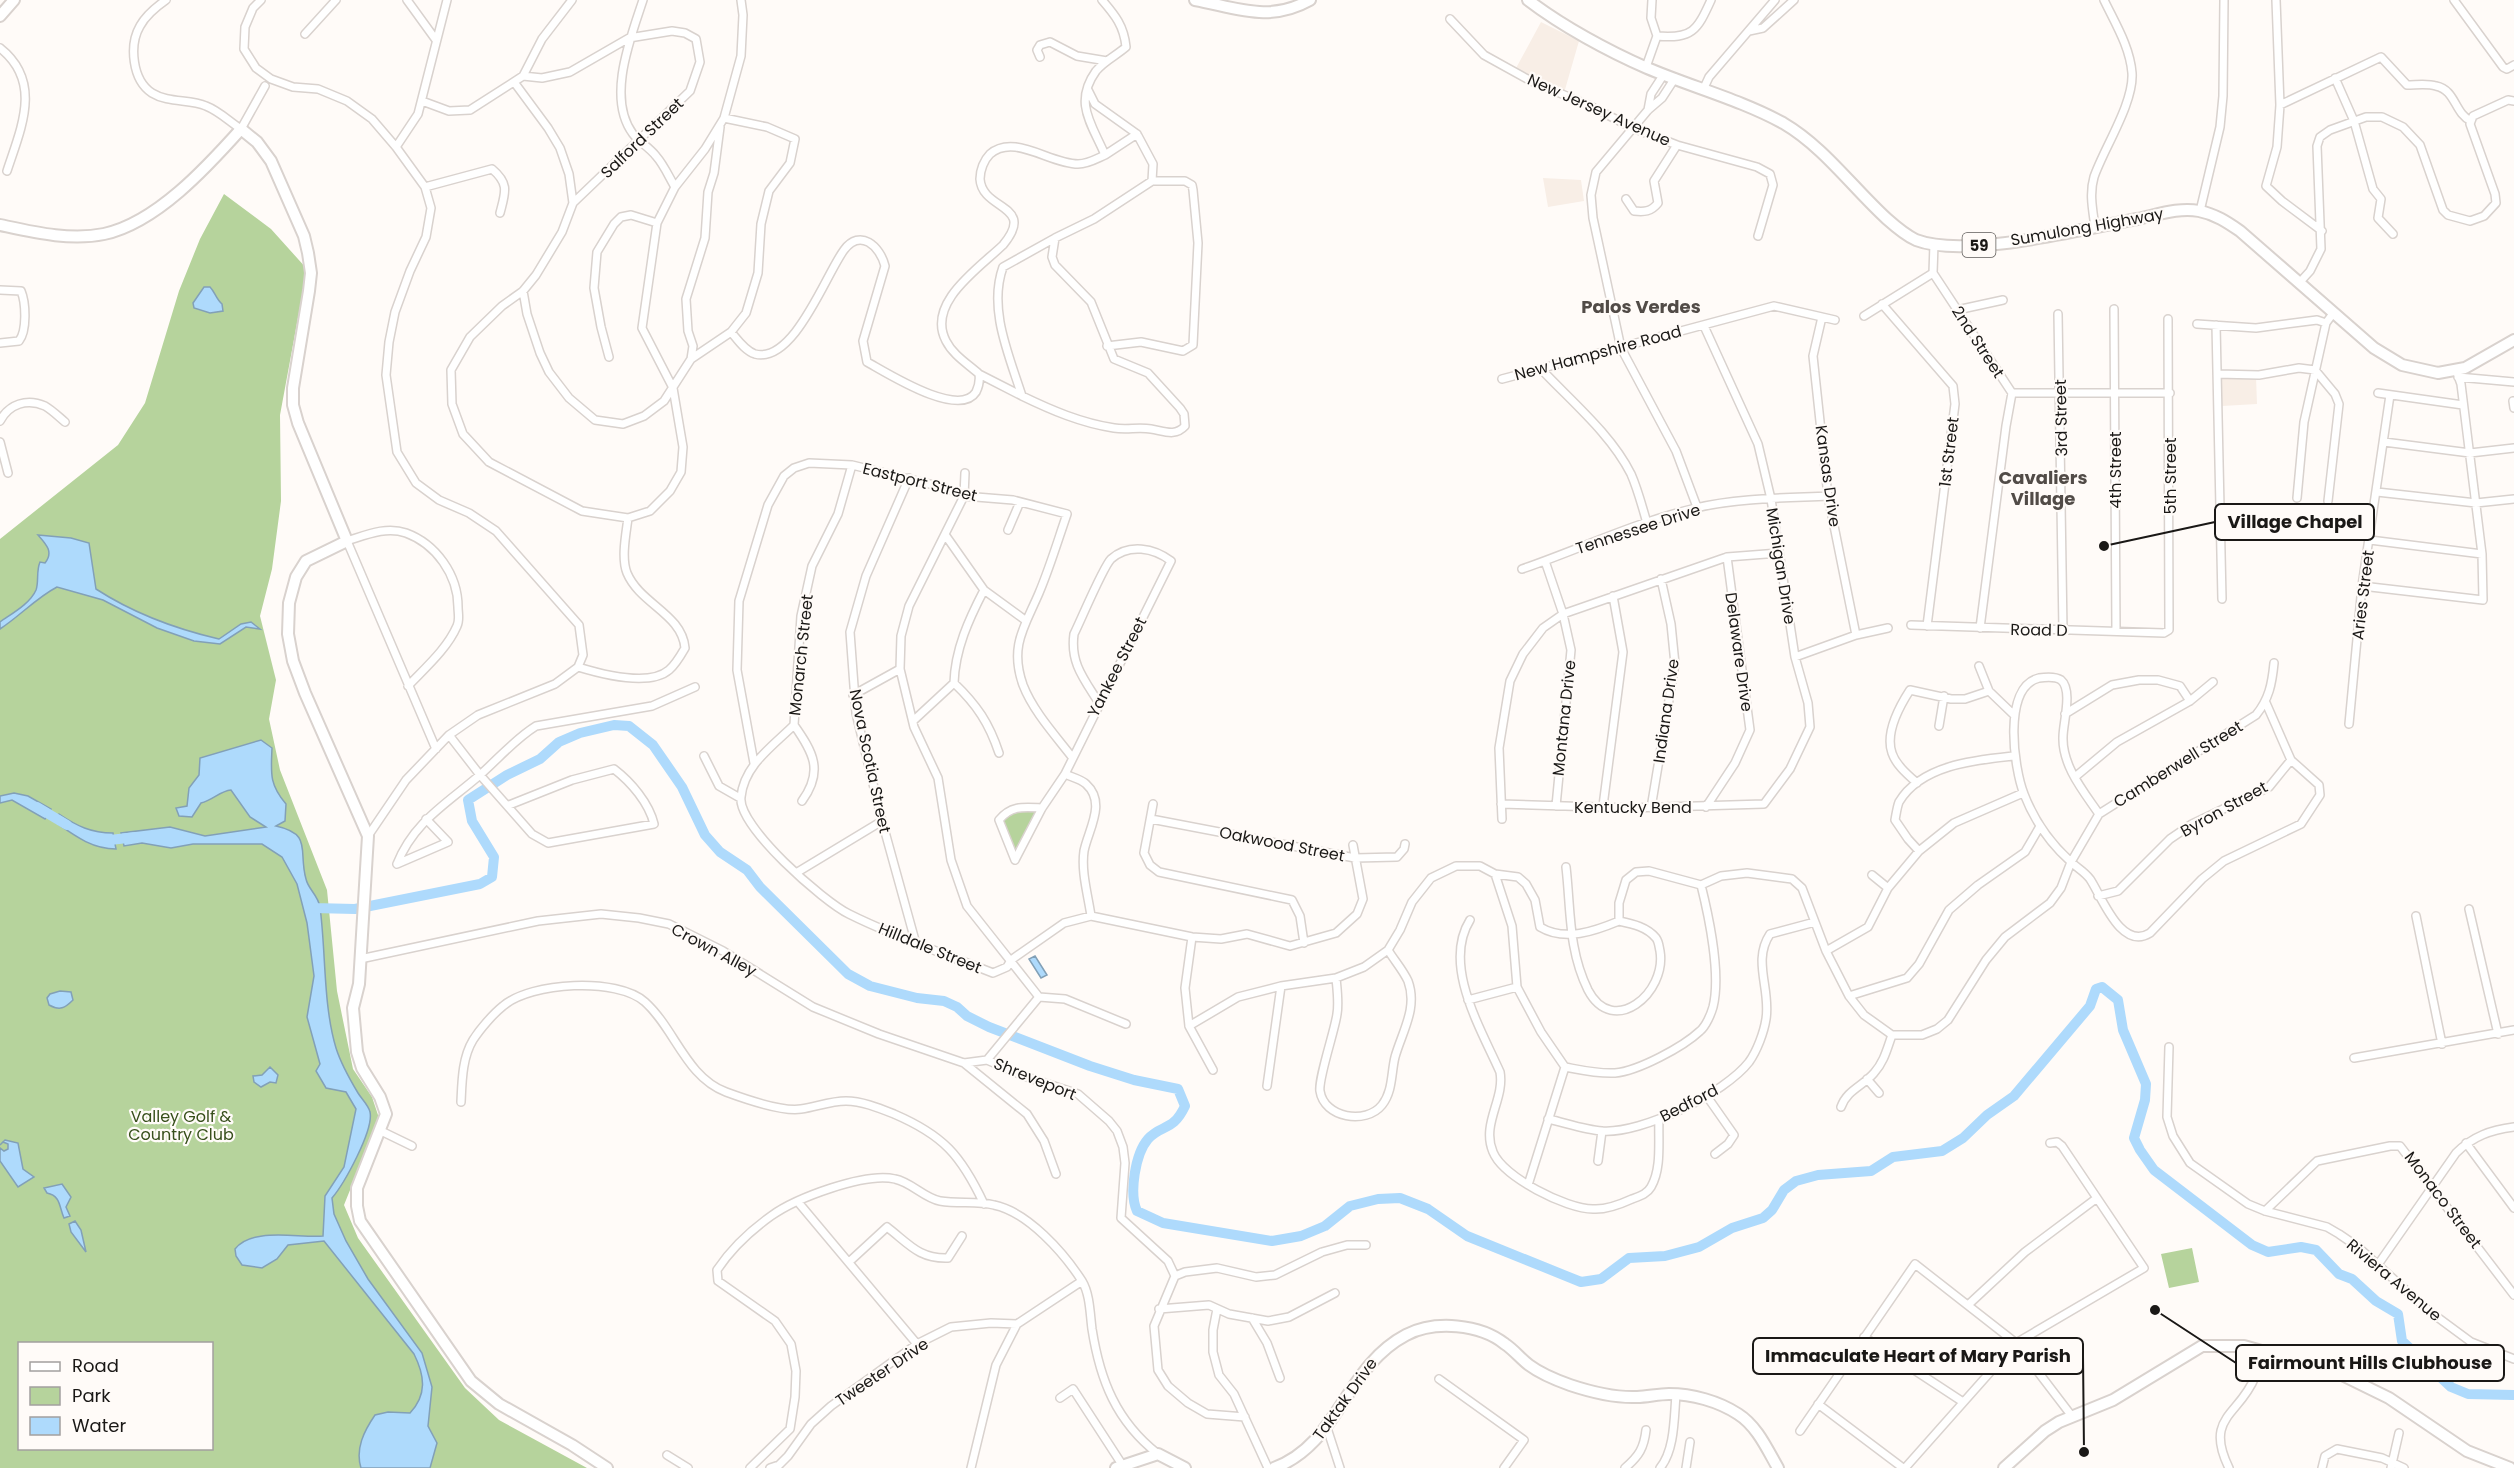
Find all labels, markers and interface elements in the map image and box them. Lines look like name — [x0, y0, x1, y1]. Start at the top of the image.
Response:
street label: New Jersey Avenue — [1524, 68, 1674, 152]
street label: Salford Street — [595, 92, 689, 184]
street label: Sumulong Highway — [2009, 202, 2165, 252]
road number: 59 — [1962, 233, 1996, 257]
district label: Palos Verdes — [1581, 294, 1701, 319]
street label: 2nd Street — [1946, 302, 2010, 383]
street label: New Hampshire Road — [1512, 320, 1684, 386]
street label: 3rd Street — [2049, 379, 2073, 457]
street label: 1st Street — [1933, 415, 1965, 488]
street label: Kansas Drive — [1809, 424, 1847, 528]
street label: 4th Street — [2104, 431, 2127, 509]
street label: 5th Street — [2159, 437, 2182, 515]
street label: Eastport Street — [860, 457, 980, 507]
district label: Cavaliers Village — [1999, 465, 2087, 511]
street label: Tennessee Drive — [1573, 498, 1703, 560]
callout: Village Chapel — [2215, 504, 2374, 540]
street label: Michigan Drive — [1760, 506, 1802, 626]
text: Village Chapel — [2227, 509, 2363, 534]
street label: Aries Street — [2346, 549, 2380, 641]
street label: Delaware Drive — [1719, 591, 1759, 713]
street label: Monarch Street — [783, 593, 819, 717]
street label: Yankee Street — [1082, 613, 1152, 721]
street label: Road D — [2010, 618, 2068, 642]
street label: Indiana Drive — [1647, 657, 1685, 765]
street label: Montana Drive — [1546, 659, 1582, 777]
street label: Nova Scotia Street — [844, 687, 897, 835]
street label: Camberwell Street — [2109, 715, 2247, 813]
street label: Byron Street — [2176, 775, 2272, 842]
street label: Kentucky Bend — [1574, 796, 1692, 819]
street label: Oakwood Street — [1217, 821, 1347, 867]
street label: Hilldale Street — [875, 917, 985, 979]
street label: Crown Alley — [667, 918, 761, 982]
street label: Shreveport — [990, 1052, 1080, 1106]
street label: Bedford — [1656, 1078, 1722, 1128]
park label: Valley Golf & Country Club — [128, 1105, 234, 1146]
street label: Monaco Street — [2399, 1147, 2487, 1253]
street label: Riviera Avenue — [2342, 1233, 2447, 1327]
street label: Tweeter Drive — [831, 1332, 933, 1412]
callout: Immaculate Heart of Mary Parish — [1753, 1338, 2083, 1374]
legend — [18, 1342, 213, 1450]
text: Immaculate Heart of Mary Parish — [1765, 1343, 2071, 1368]
callout: Fairmount Hills Clubhouse — [2236, 1345, 2504, 1381]
text: Fairmount Hills Clubhouse — [2248, 1350, 2492, 1375]
text: Road — [72, 1353, 119, 1378]
street label: Taktak Drive — [1307, 1353, 1383, 1445]
text: Park — [72, 1383, 111, 1408]
text: Water — [72, 1413, 126, 1438]

